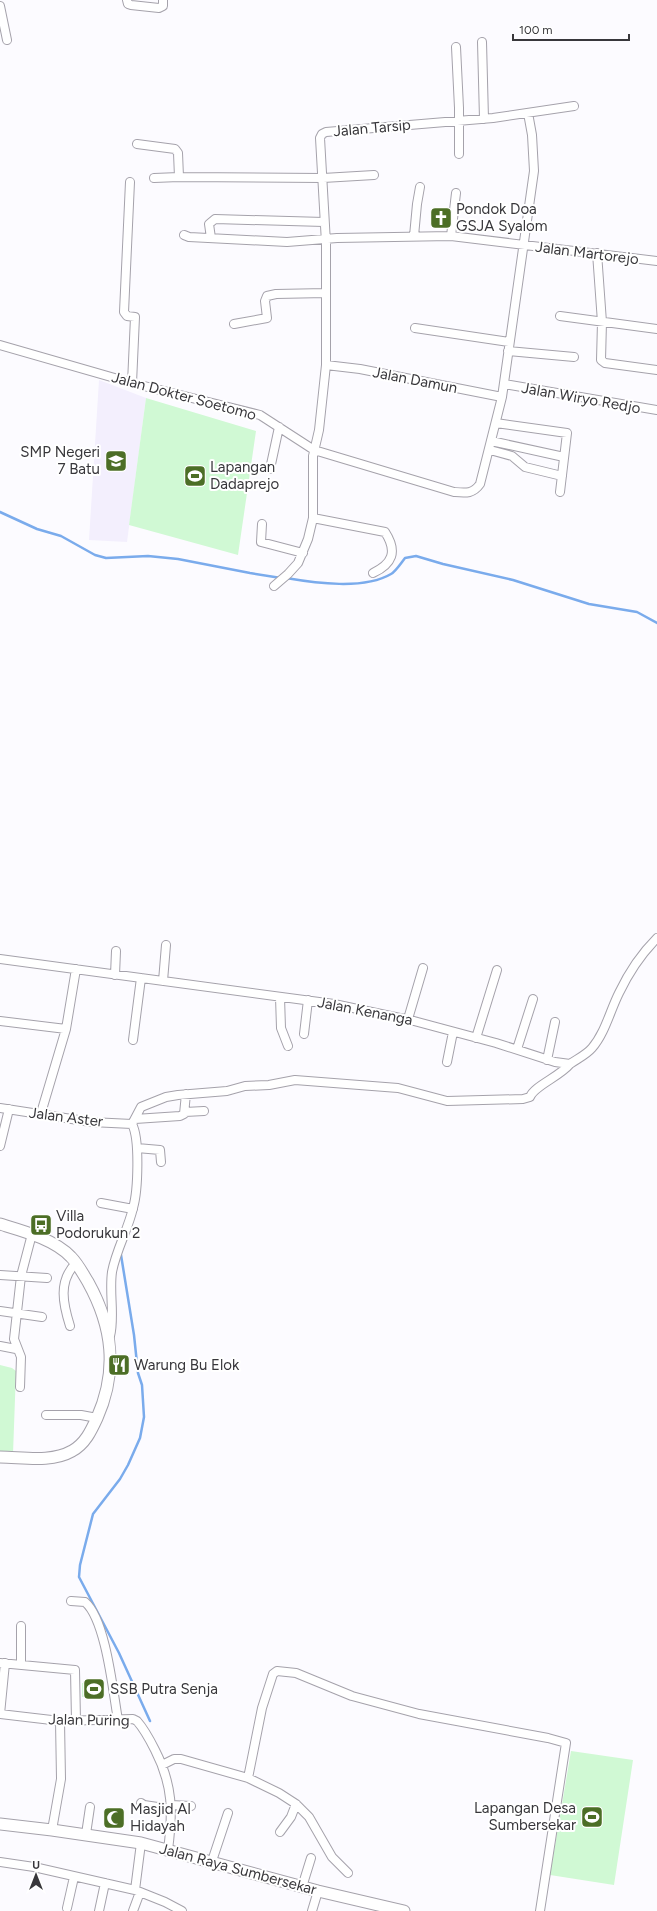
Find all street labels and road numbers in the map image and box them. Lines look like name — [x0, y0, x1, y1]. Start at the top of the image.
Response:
street label: Jalan Tarsip — [332, 116, 412, 140]
street label: Jalan Martorejo — [534, 238, 640, 268]
street label: Jalan Damun — [371, 363, 459, 397]
street label: Jalan Dokter Soetomo — [110, 368, 259, 424]
street label: Jalan Wiryo Redjo — [520, 379, 642, 417]
street label: Jalan Kenanga — [316, 993, 414, 1029]
street label: Jalan Aster — [28, 1104, 104, 1130]
street label: Jalan Puring — [48, 1710, 130, 1730]
street label: Jalan Raya Sumbersekar — [158, 1839, 318, 1899]

